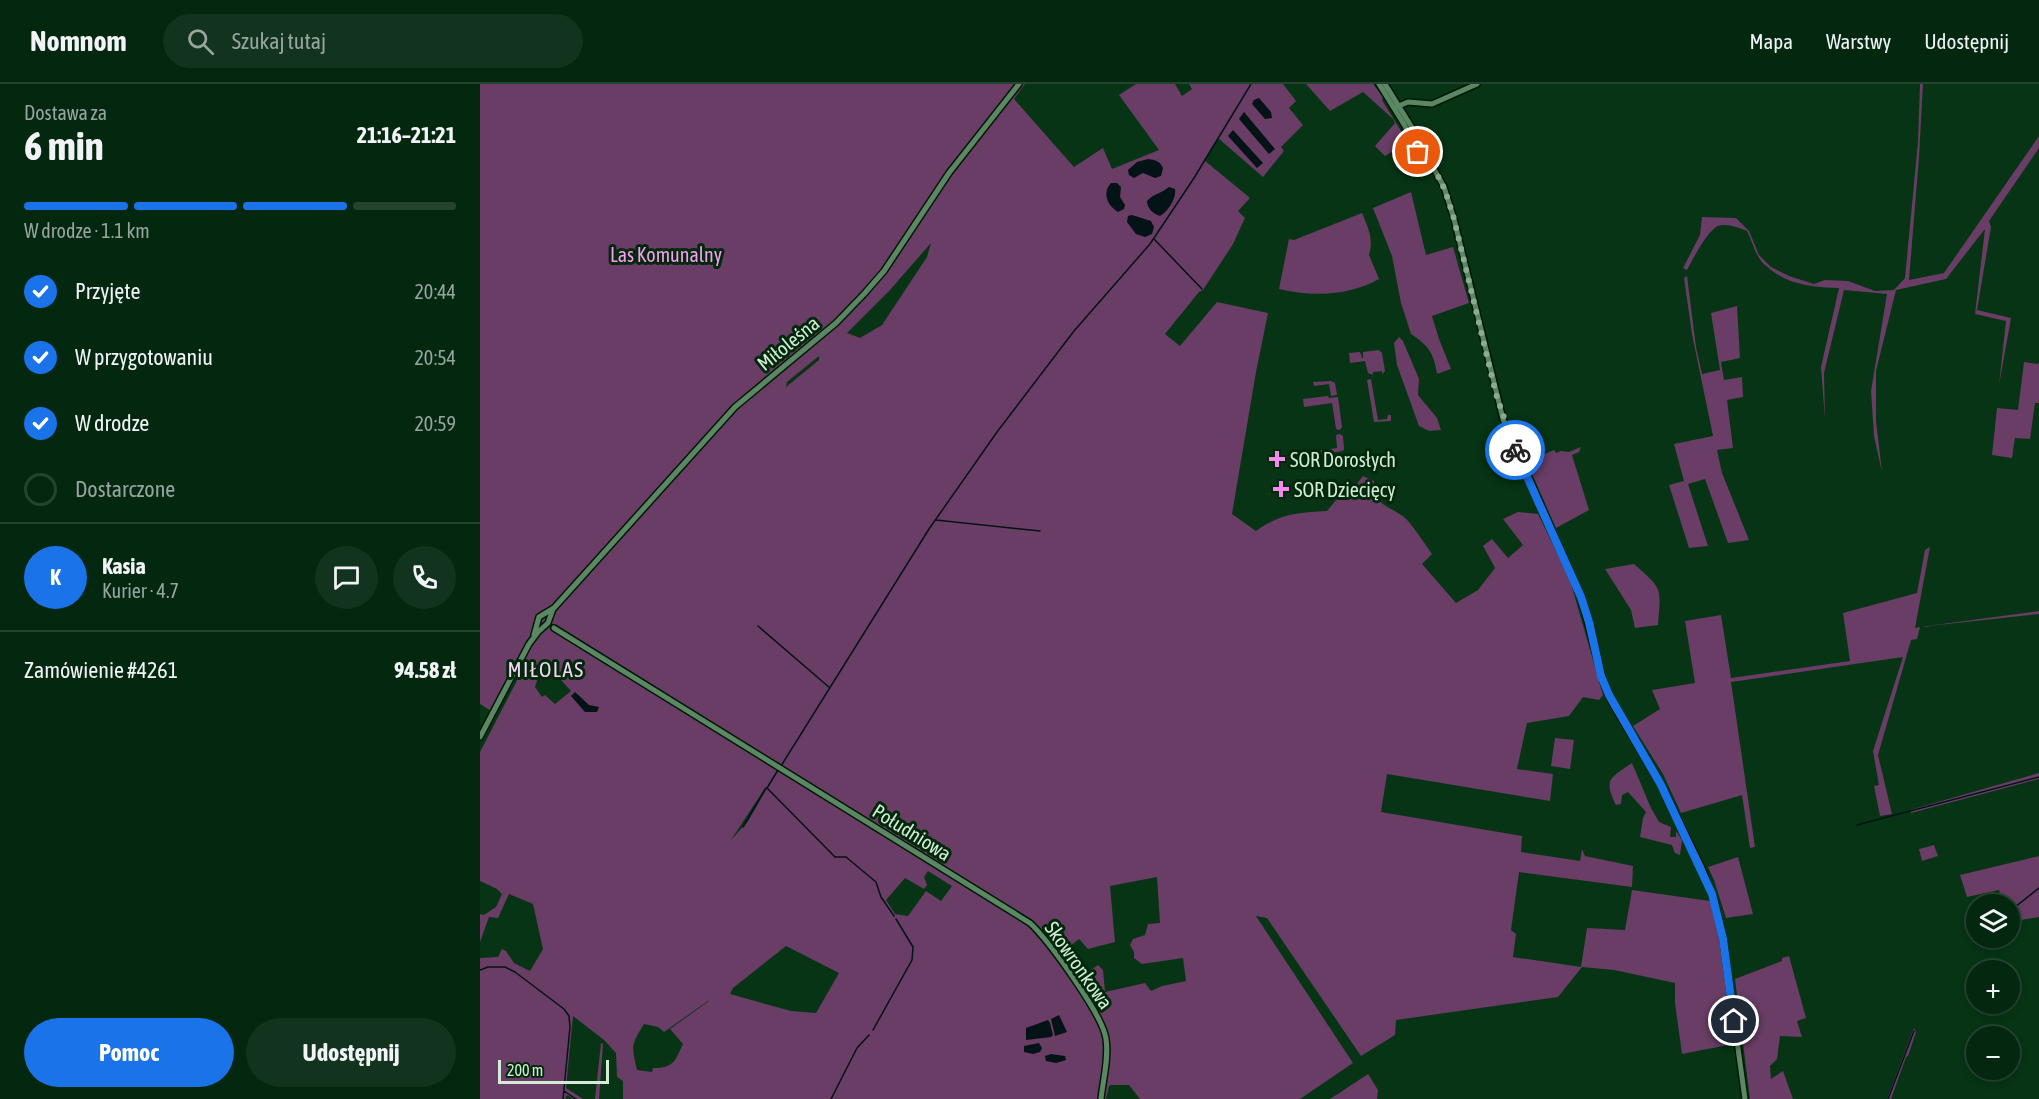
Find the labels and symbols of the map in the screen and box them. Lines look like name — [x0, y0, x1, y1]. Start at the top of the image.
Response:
pin — [1392, 126, 1443, 177]
park label: Las Komunalny — [610, 243, 722, 266]
street label: Miłoleśna — [752, 311, 824, 375]
courier — [1485, 420, 1545, 480]
place label: SOR Dorosłych — [1290, 448, 1396, 471]
marker: SOR Dorosłych — [1268, 450, 1286, 468]
place label: SOR Dziecięcy — [1294, 478, 1395, 501]
marker: SOR Dziecięcy — [1272, 480, 1290, 498]
district label: MIŁOLAS — [507, 657, 585, 681]
street label: Południowa — [869, 799, 955, 865]
street label: Skowronkowa — [1040, 917, 1118, 1013]
pin — [1708, 995, 1759, 1046]
scale bar — [498, 1057, 609, 1084]

